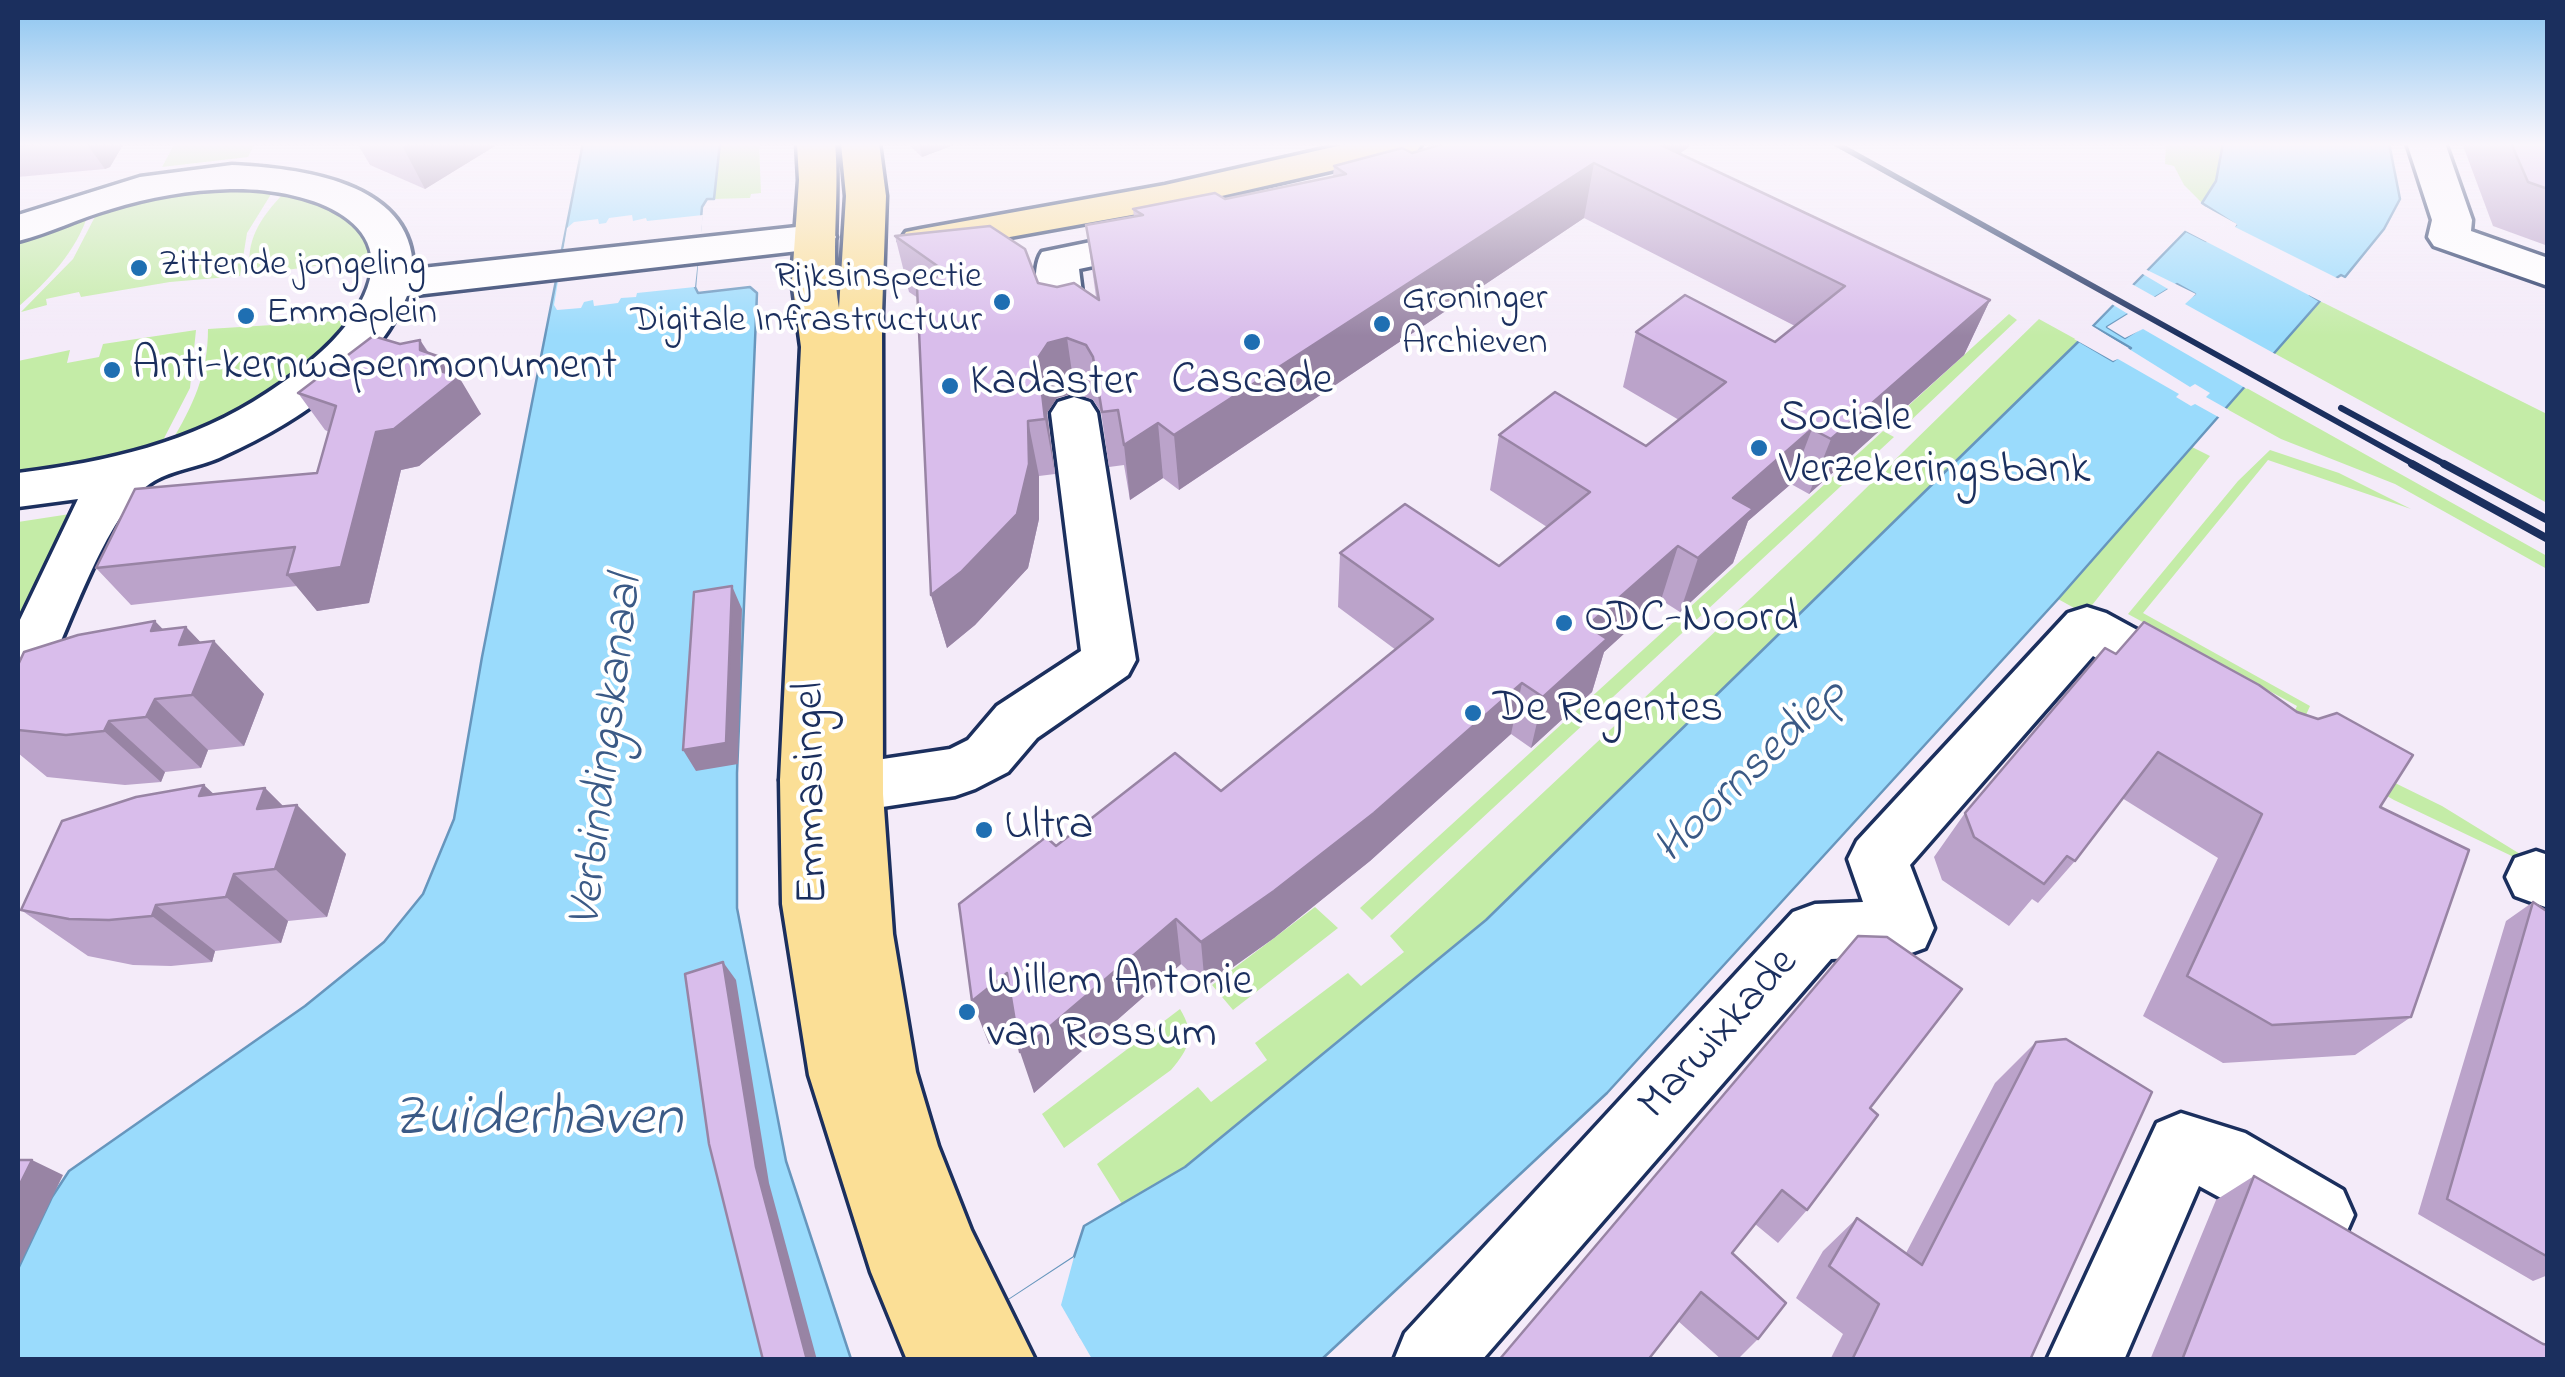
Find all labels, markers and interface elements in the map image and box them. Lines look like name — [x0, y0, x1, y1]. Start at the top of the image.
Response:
place label: Zittende jongeling — [159, 245, 426, 291]
marker: Zittende jongeling — [128, 257, 150, 279]
place label: Rijksinspectie Digitale Infrastructuur — [631, 257, 982, 346]
place label: Groninger Archieven — [1402, 279, 1548, 368]
marker: Rijksinspectie Digitale Infrastructuur — [991, 291, 1013, 313]
place label: Emmaplein — [266, 293, 437, 339]
marker: Emmaplein — [235, 305, 257, 327]
marker: Groninger Archieven — [1371, 313, 1393, 335]
marker: Cascade — [1241, 331, 1263, 353]
place label: Anti-kernwapenmonument — [132, 343, 617, 397]
place label: Cascade — [1171, 358, 1333, 412]
marker: Anti-kernwapenmonument — [101, 359, 123, 381]
place label: Kadaster — [970, 359, 1138, 413]
marker: Kadaster — [939, 375, 961, 397]
place label: Sociale Verzekeringsbank — [1779, 395, 2090, 501]
marker: Sociale Verzekeringsbank — [1748, 437, 1770, 459]
water label: Verbindingskanaal — [560, 574, 660, 930]
place label: ODC-Noord — [1584, 596, 1798, 650]
marker: ODC-Noord — [1553, 612, 1575, 634]
water label: Hoornsediep — [1645, 667, 1861, 879]
street label: Emmasingel — [786, 681, 844, 905]
place label: De Regentes — [1493, 686, 1723, 740]
marker: De Regentes — [1462, 702, 1484, 724]
place label: Ultra — [1004, 803, 1093, 857]
marker: Ultra — [973, 819, 995, 841]
street label: Marwixkade — [1630, 939, 1812, 1133]
place label: Willem Antonie van Rossum — [987, 959, 1253, 1065]
marker: Willem Antonie van Rossum — [956, 1001, 978, 1023]
water label: Zuiderhaven — [392, 1088, 682, 1158]

